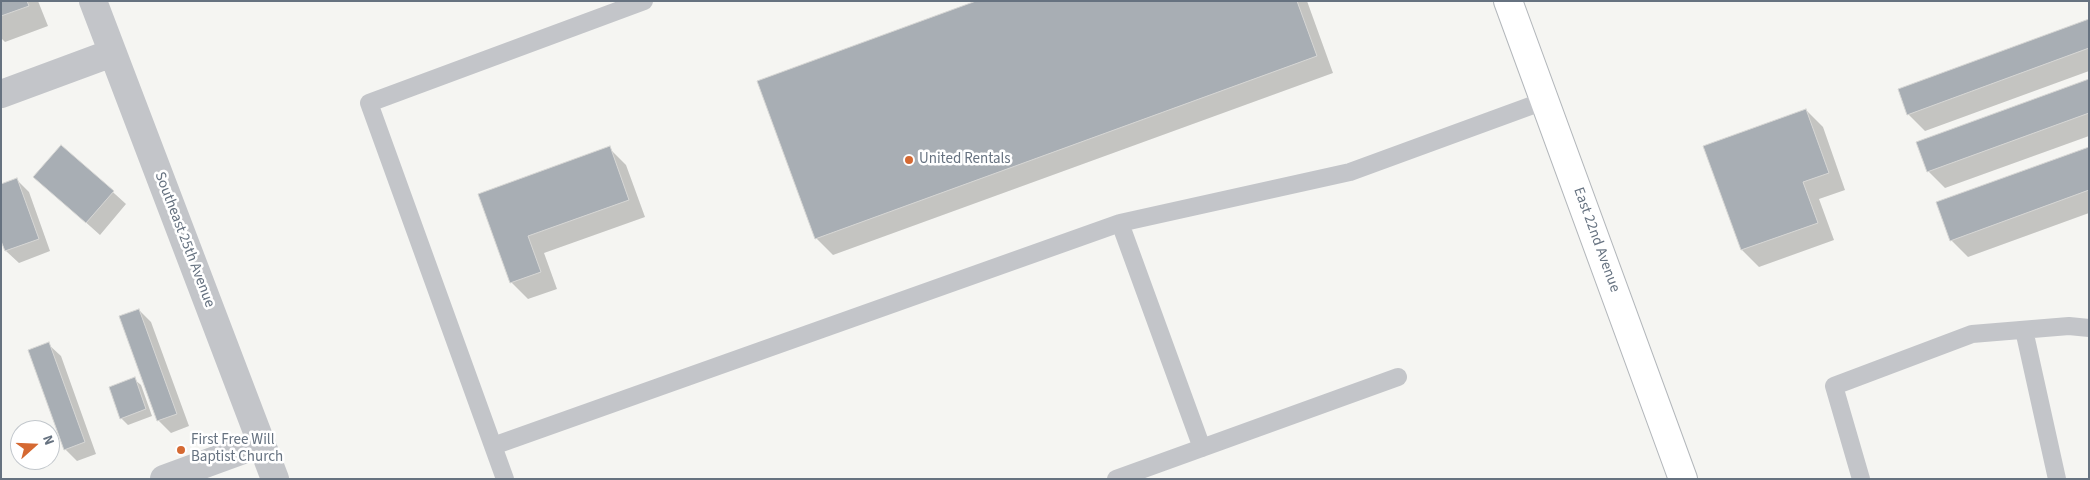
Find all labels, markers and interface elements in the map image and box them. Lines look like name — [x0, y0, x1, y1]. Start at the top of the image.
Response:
place label: United Rentals — [919, 151, 1011, 169]
marker: United Rentals — [903, 154, 915, 166]
street label: Southeast 25th Avenue — [150, 170, 218, 310]
street label: East 22nd Avenue — [1569, 185, 1623, 295]
north arrow — [10, 420, 60, 470]
text: N — [37, 432, 59, 448]
place label: First Free Will Baptist Church — [191, 432, 283, 467]
marker: First Free Will Baptist Church — [175, 444, 187, 456]

